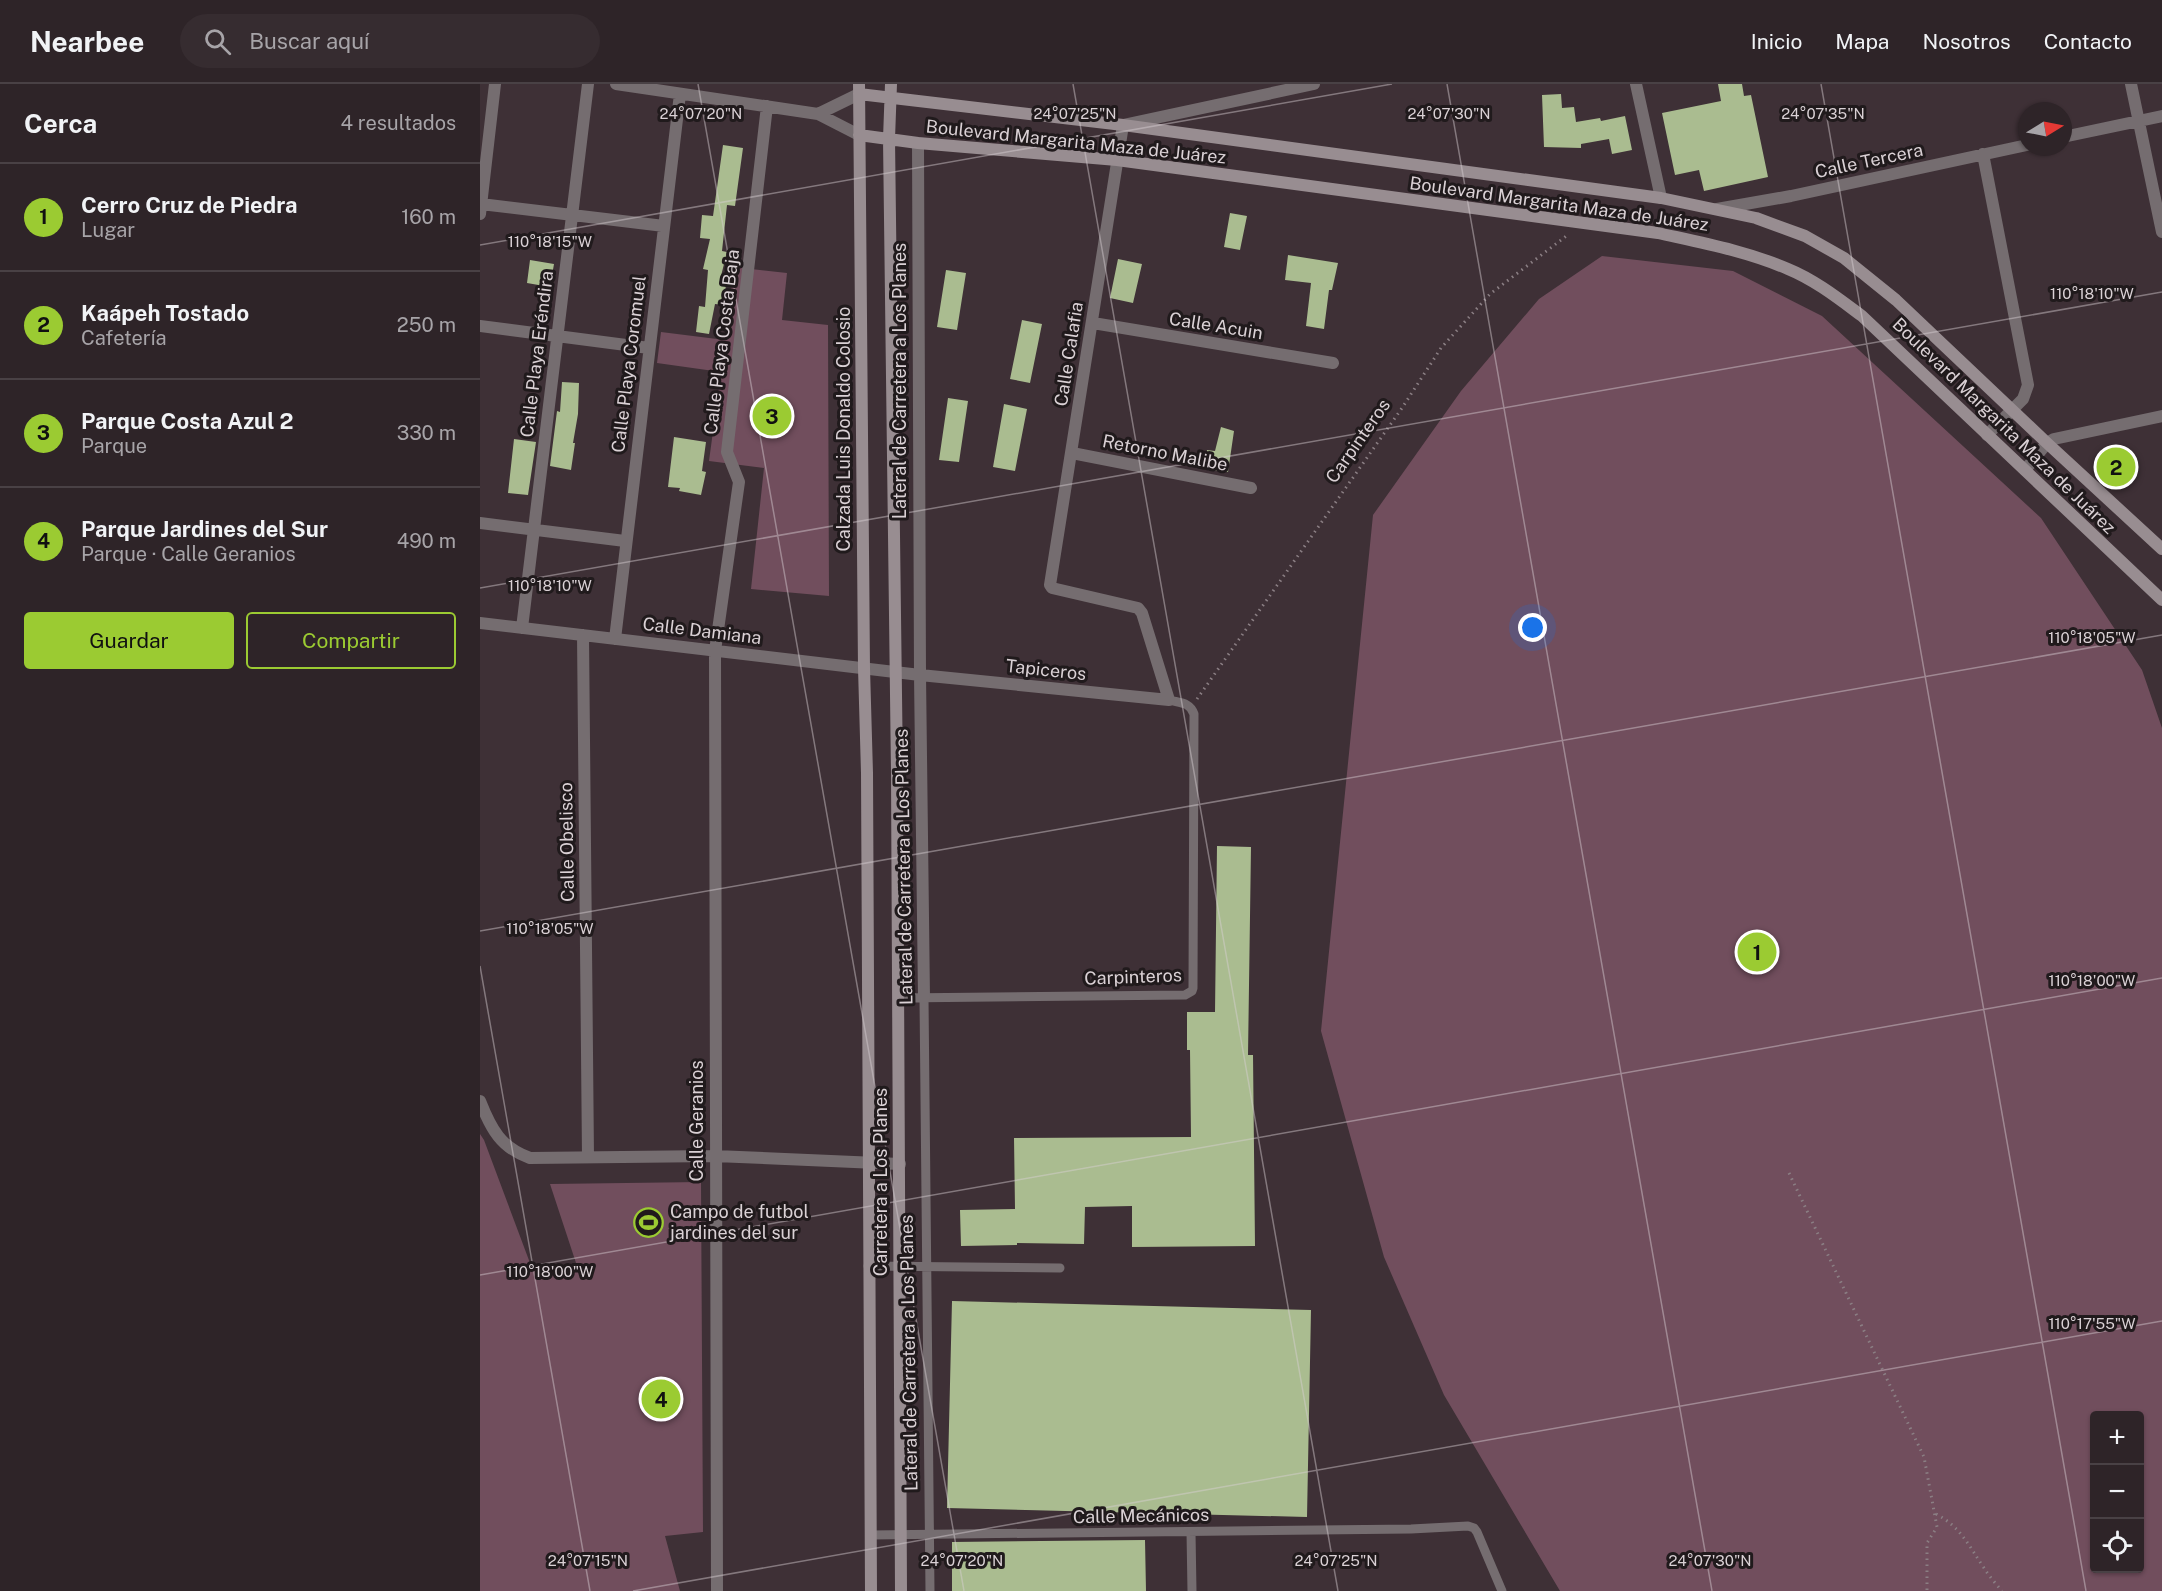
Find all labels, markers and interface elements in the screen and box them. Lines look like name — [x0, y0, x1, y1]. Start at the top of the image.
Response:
search box — [180, 14, 600, 68]
text: Nearbee — [30, 25, 144, 58]
icon: search — [201, 25, 234, 58]
text: Buscar aquí — [249, 28, 369, 54]
text: Inicio — [1751, 29, 1802, 54]
text: Mapa — [1835, 29, 1889, 54]
text: Nosotros — [1922, 29, 2011, 54]
text: Contacto — [2044, 29, 2132, 54]
north arrow — [2018, 102, 2072, 156]
text: 24°07'20"N — [660, 105, 742, 122]
text: 24°07'25"N — [1033, 105, 1117, 122]
text: 24°07'30"N — [1407, 105, 1491, 122]
text: 24°07'35"N — [1781, 105, 1865, 122]
text: Cerca — [24, 108, 97, 139]
text: 4 resultados — [340, 111, 456, 135]
street label: Boulevard Margarita Maza de Juárez — [925, 115, 1227, 168]
street label: Calle Tercera — [1813, 139, 1925, 182]
street label: Boulevard Margarita Maza de Juárez — [1408, 172, 1710, 235]
text: Cerro Cruz de Piedra — [81, 192, 297, 218]
text: 1 — [39, 205, 48, 229]
text: 160 m — [401, 205, 456, 229]
text: Lugar — [81, 218, 135, 242]
text: 110°18'15"W — [508, 233, 592, 250]
street label: Lateral de Carretera a Los Planes — [889, 243, 910, 519]
street label: Calle Playa Costa Baja — [700, 248, 743, 436]
street label: Calle Playa Eréndira — [516, 269, 557, 438]
street label: Calle Playa Coromuel — [607, 274, 650, 454]
text: 110°18'10"W — [2050, 285, 2134, 302]
text: Kaápeh Tostado — [81, 300, 249, 326]
street label: Calle Calafia — [1050, 300, 1087, 408]
street label: Calzada Luis Donaldo Colosio — [833, 307, 854, 551]
street label: Calle Acuin — [1168, 308, 1264, 343]
text: 2 — [37, 313, 50, 337]
text: 250 m — [397, 313, 456, 337]
street label: Boulevard Margarita Maza de Juárez — [1889, 313, 2120, 538]
text: Cafetería — [81, 326, 167, 350]
pin: 3 — [752, 394, 792, 438]
street label: Carpinteros — [1321, 395, 1394, 487]
text: Parque Costa Azul 2 — [81, 408, 293, 434]
text: 3 — [37, 421, 50, 445]
text: 330 m — [397, 421, 456, 445]
street label: Retorno Malibe — [1101, 430, 1230, 475]
text: Parque — [81, 434, 147, 458]
pin: 2 — [2096, 444, 2136, 490]
text: Parque Jardines del Sur — [81, 516, 328, 542]
text: 4 — [37, 529, 50, 553]
text: 490 m — [397, 529, 456, 553]
text: Parque · Calle Geranios — [81, 542, 296, 566]
text: 110°18'10"W — [508, 577, 592, 594]
button: Guardar — [24, 612, 234, 669]
button: Compartir — [246, 612, 456, 669]
street label: Calle Damiana — [641, 613, 763, 648]
your location — [1518, 613, 1547, 642]
text: 110°18'05"W — [2048, 629, 2136, 646]
street label: Tapiceros — [1005, 655, 1087, 684]
street label: Lateral de Carretera a Los Planes — [891, 729, 916, 1005]
street label: Calle Obelisco — [555, 782, 578, 902]
text: 110°18'05"W — [506, 920, 594, 937]
pin: 1 — [1738, 930, 1776, 974]
street label: Carpinteros — [1084, 964, 1182, 989]
text: 110°18'00"W — [2049, 972, 2135, 989]
street label: Calle Geranios — [686, 1061, 707, 1182]
street label: Carretera a Los Planes — [870, 1088, 891, 1276]
place label: Campo de futbol jardines del sur — [669, 1201, 809, 1243]
sports icon: Campo de futbol jardines del sur — [633, 1206, 665, 1238]
street label: Lateral de Carretera a Los Planes — [896, 1215, 921, 1491]
text: 110°18'00"W — [507, 1263, 593, 1280]
text: 110°17'55"W — [2048, 1315, 2136, 1332]
pin: 4 — [642, 1376, 681, 1422]
map controls — [2090, 1411, 2144, 1573]
button: + — [2090, 1411, 2144, 1465]
button: − — [2090, 1465, 2144, 1519]
street label: Calle Mecánicos — [1073, 1504, 1209, 1527]
button: locate — [2090, 1519, 2144, 1573]
text: 24°07'15"N — [548, 1552, 628, 1569]
text: 24°07'20"N — [921, 1552, 1003, 1569]
text: 24°07'25"N — [1294, 1552, 1378, 1569]
text: 24°07'30"N — [1668, 1552, 1752, 1569]

